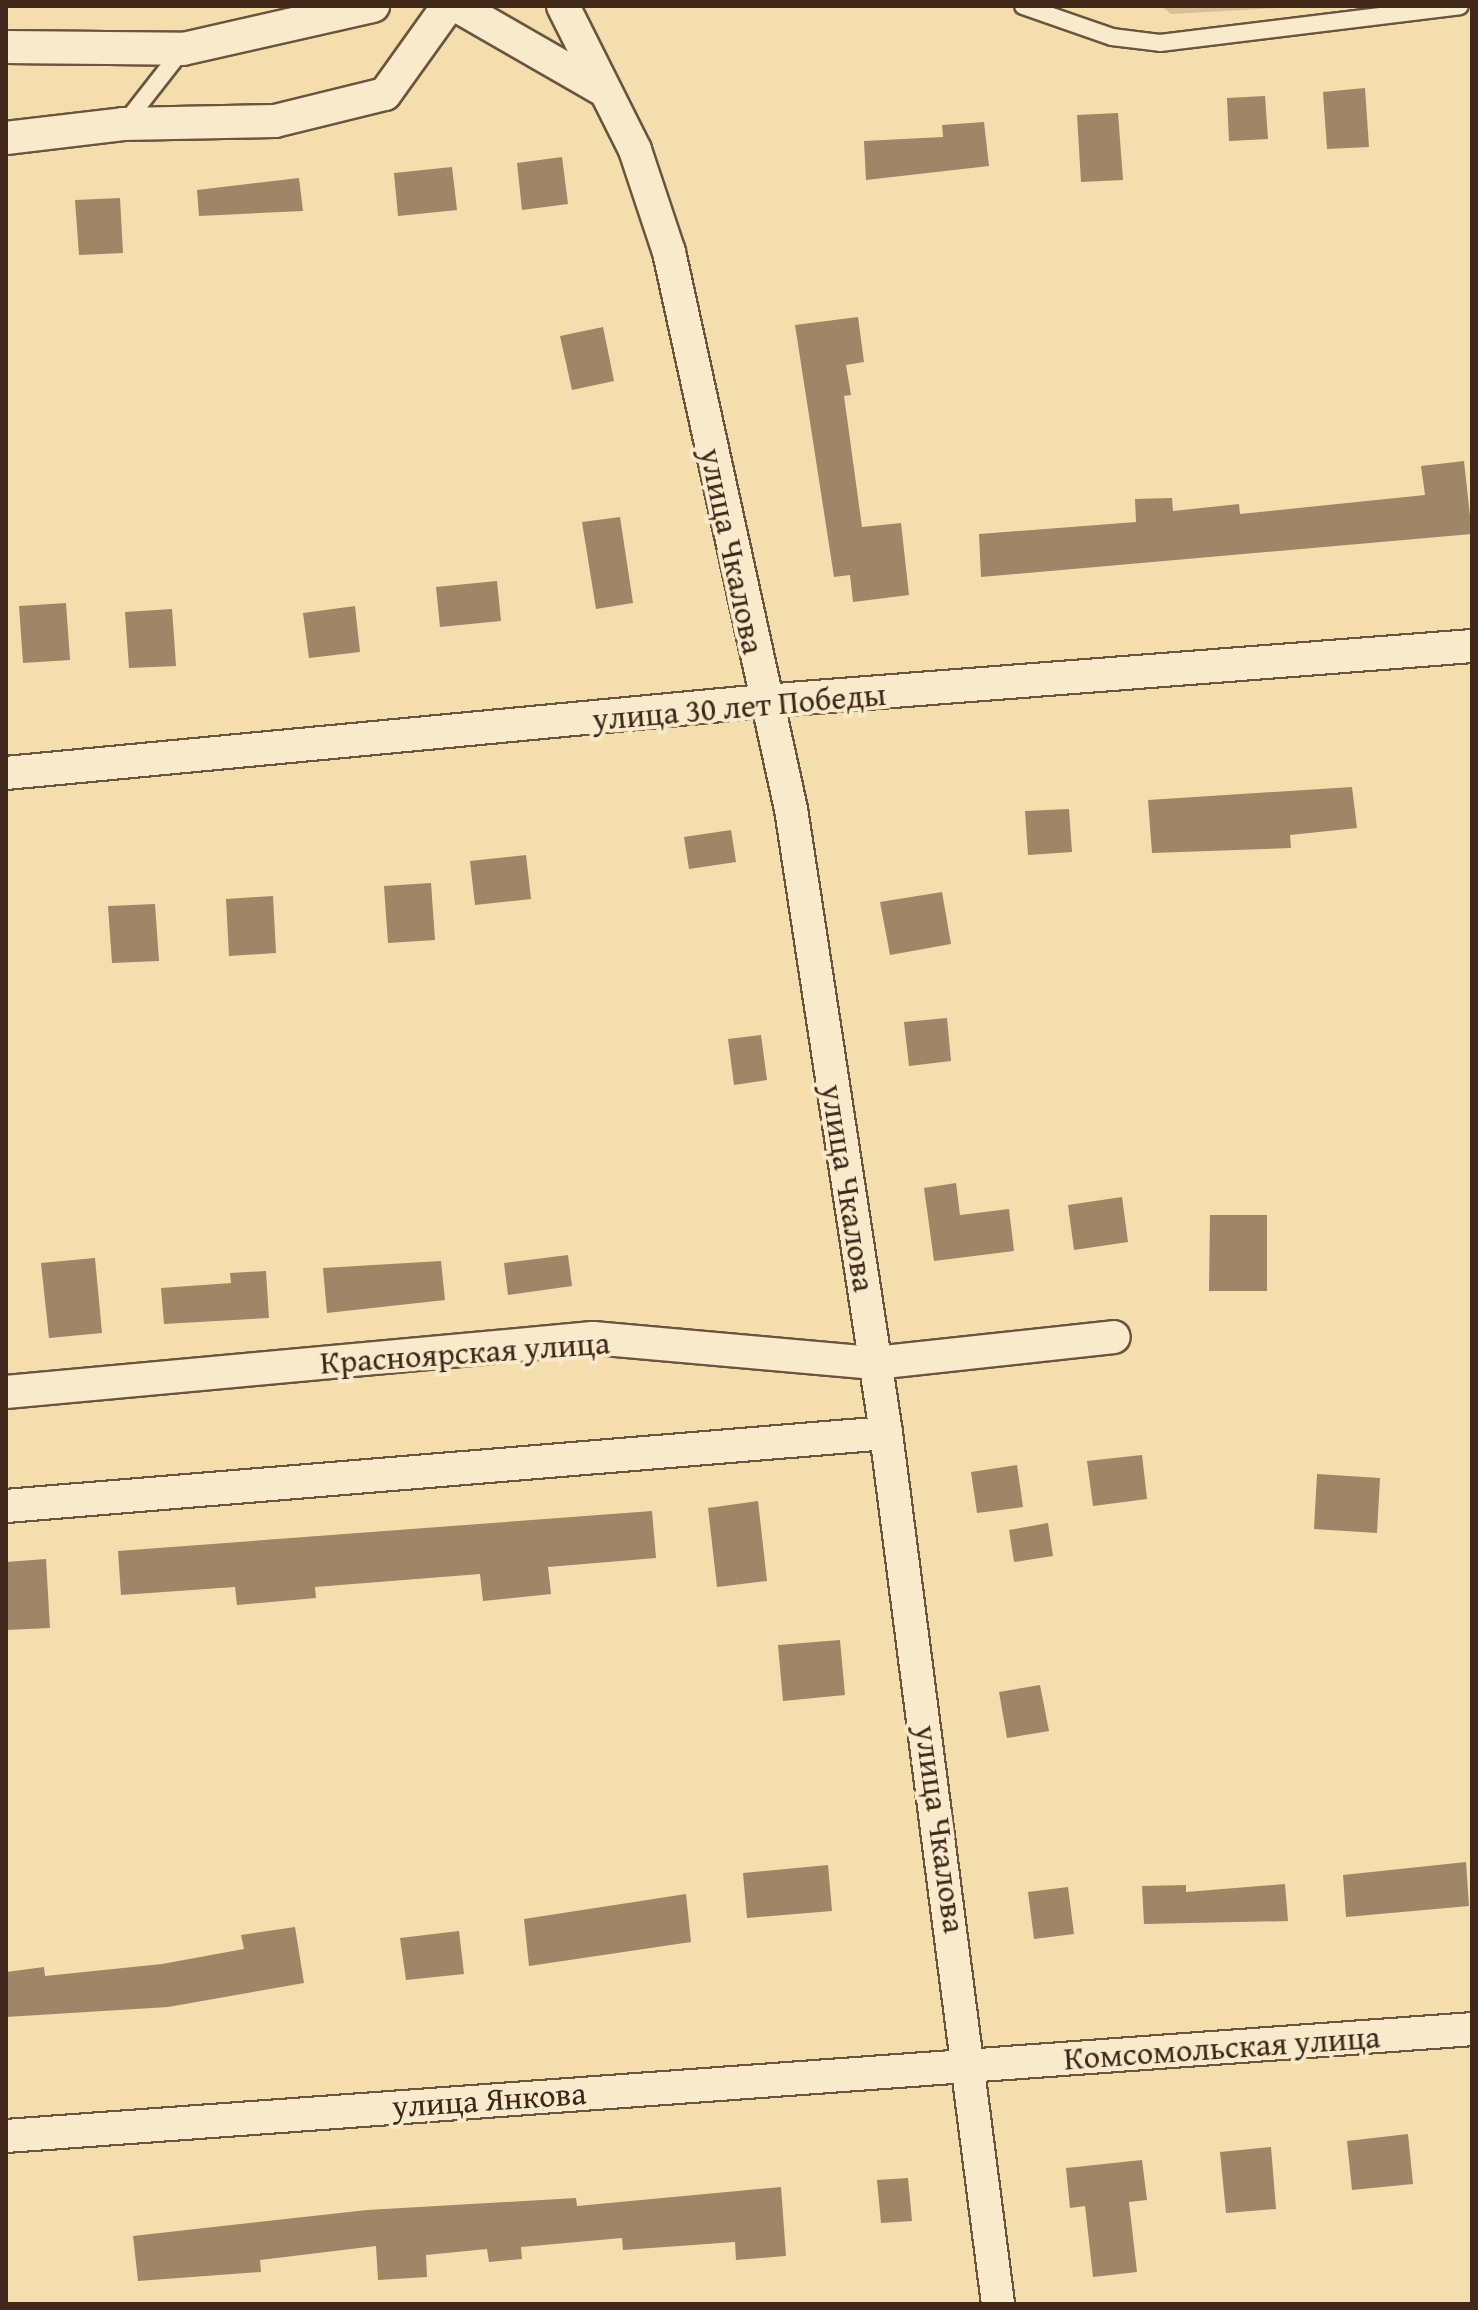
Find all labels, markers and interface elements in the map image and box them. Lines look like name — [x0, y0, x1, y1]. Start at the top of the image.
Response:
street label: улица Чкалова — [691, 444, 773, 658]
street label: улица 30 лет Победы — [591, 675, 887, 739]
street label: улица Чкалова — [813, 1081, 883, 1295]
street label: Красноярская улица — [319, 1324, 611, 1382]
street label: улица Чкалова — [906, 1722, 974, 1936]
street label: Комсомольская улица — [1063, 2018, 1381, 2078]
street label: улица Янкова — [391, 2074, 587, 2126]

